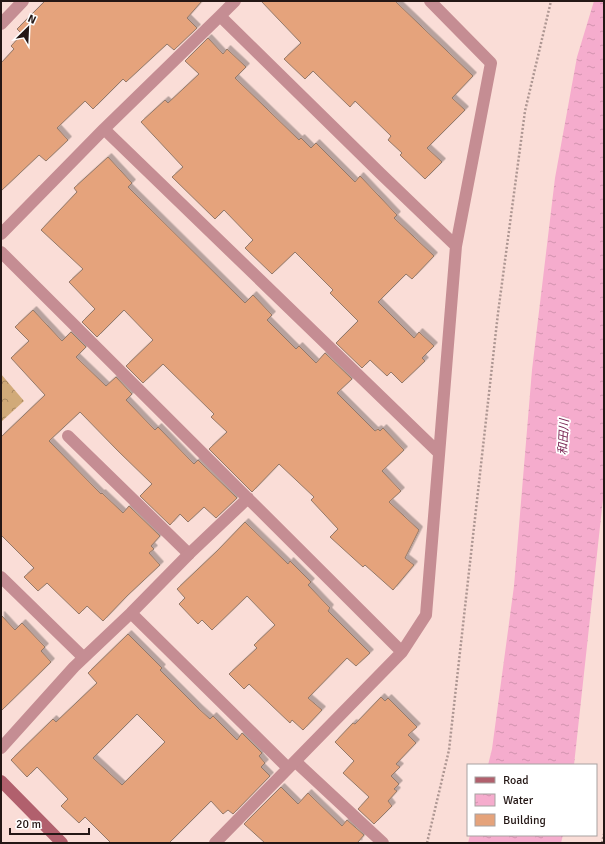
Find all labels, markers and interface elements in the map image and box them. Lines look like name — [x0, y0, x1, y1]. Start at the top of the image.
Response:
north arrow — [8, 8, 48, 48]
text: N — [26, 12, 38, 27]
water label: 和田川 — [556, 417, 573, 455]
legend — [467, 764, 597, 836]
text: Road — [503, 773, 529, 788]
text: Water — [503, 793, 534, 808]
scale bar — [10, 810, 89, 836]
text: Building — [503, 813, 546, 828]
text: 20 m — [16, 817, 41, 832]

